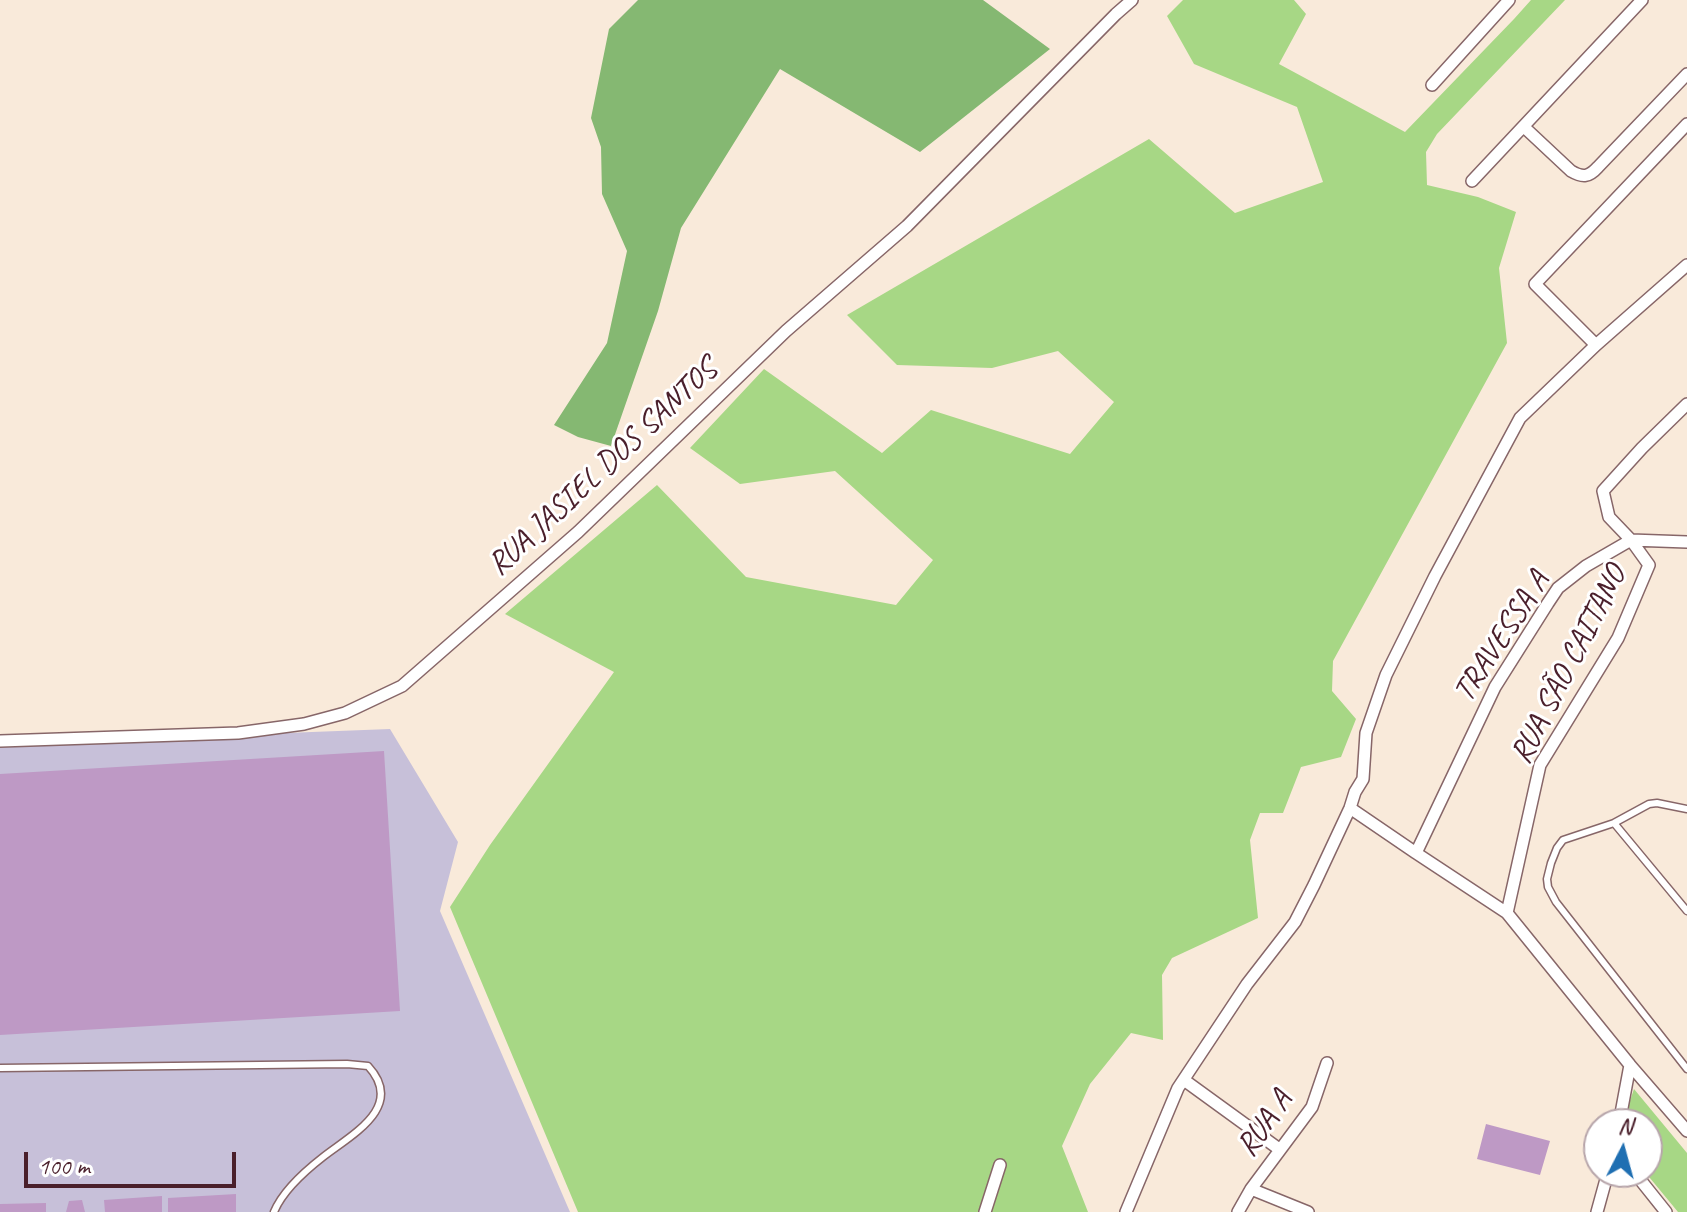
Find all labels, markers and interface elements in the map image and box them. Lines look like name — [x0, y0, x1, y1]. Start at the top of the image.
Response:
street label: RUA JASIEL DOS SANTOS — [480, 352, 726, 584]
street label: RUA SÃO CAITANO — [1503, 560, 1635, 770]
street label: TRAVESSA A — [1446, 565, 1558, 709]
street label: RUA A — [1229, 1084, 1301, 1164]
north arrow — [1583, 1108, 1663, 1188]
text: N — [1617, 1111, 1634, 1141]
scale bar — [28, 1136, 240, 1186]
text: 100 m — [38, 1151, 90, 1181]

